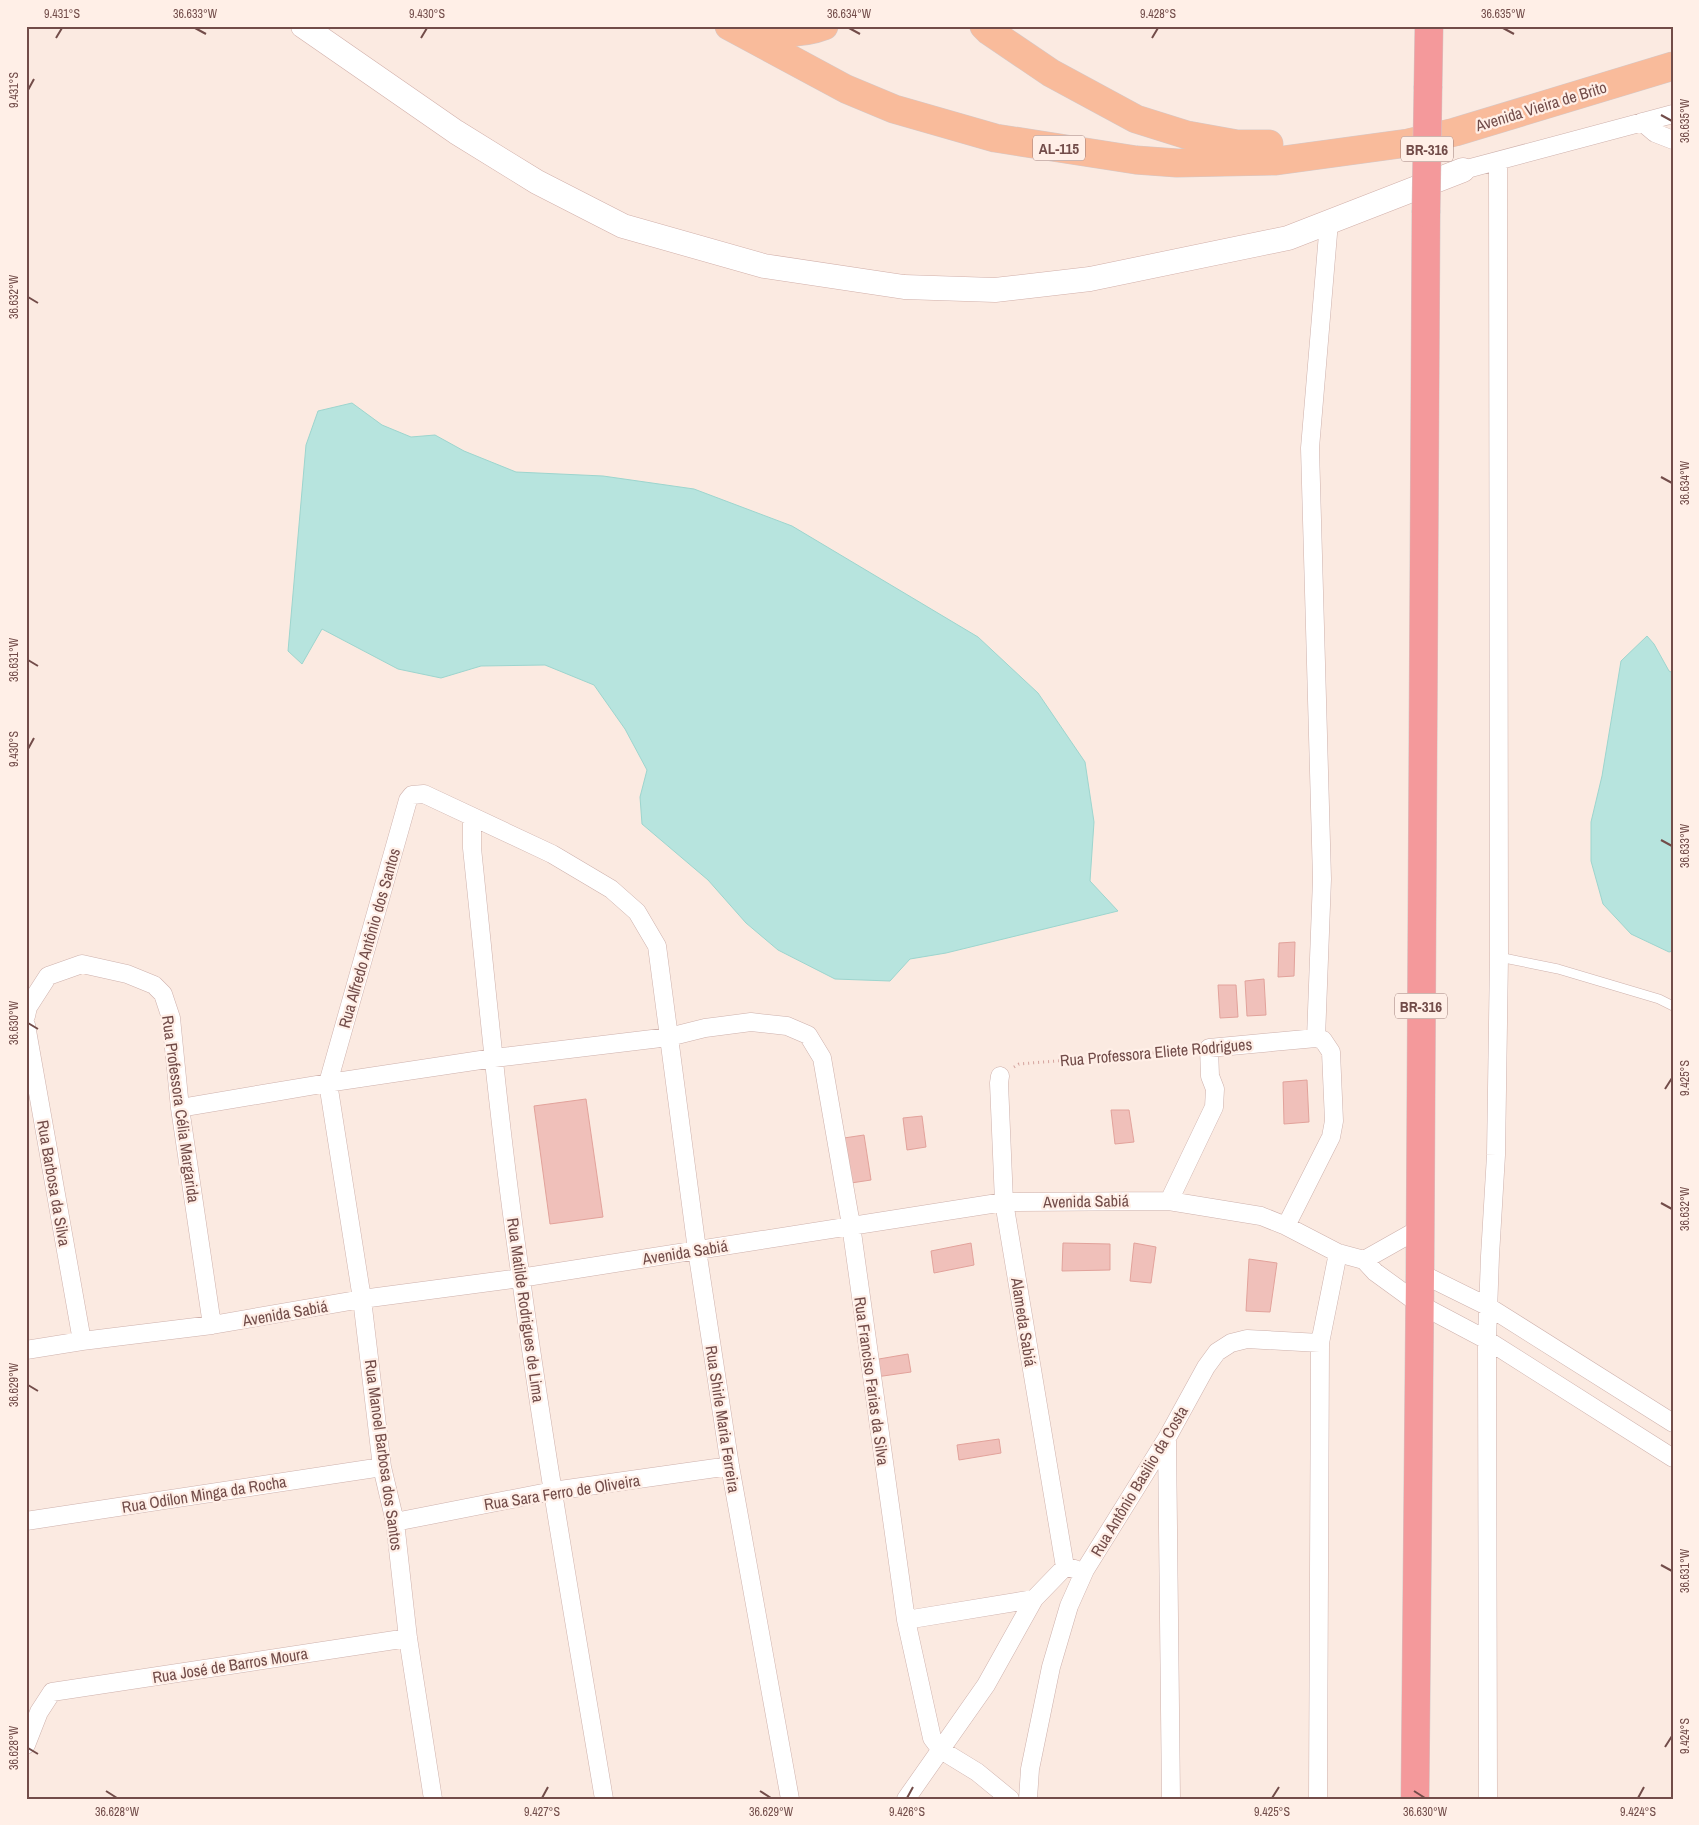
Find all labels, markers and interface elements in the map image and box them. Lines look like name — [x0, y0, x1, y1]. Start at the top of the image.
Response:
text: 9.431°S — [44, 6, 80, 22]
text: 36.633°W — [173, 6, 218, 22]
text: 9.430°S — [409, 6, 445, 22]
text: 36.634°W — [827, 6, 872, 22]
text: 9.428°S — [1140, 6, 1176, 22]
text: 36.635°W — [1481, 6, 1526, 22]
text: 9.431°S — [6, 72, 22, 108]
street label: Avenida Vieira de Brito — [1472, 76, 1609, 137]
text: 36.635°W — [1677, 98, 1693, 143]
road number: AL-115 — [1033, 136, 1085, 160]
road number: BR-316 — [1401, 136, 1453, 162]
text: 36.632°W — [6, 274, 22, 319]
text: 36.634°W — [1677, 460, 1693, 505]
text: 36.631°W — [6, 637, 22, 682]
text: 9.430°S — [6, 731, 22, 767]
text: 36.633°W — [1677, 823, 1693, 868]
street label: Rua Alfredo Antônio dos Santos — [333, 846, 405, 1030]
road number: BR-316 — [1395, 994, 1447, 1018]
text: 36.630°W — [6, 1000, 22, 1045]
street label: Rua Professora Célia Margarida — [157, 1014, 205, 1205]
street label: Rua Professora Eliete Rodrigues — [1059, 1033, 1253, 1071]
text: 9.425°S — [1677, 1060, 1693, 1096]
street label: Rua Barbosa da Silva — [32, 1118, 76, 1248]
text: 36.632°W — [1677, 1186, 1693, 1231]
street label: Avenida Sabiá — [1042, 1189, 1130, 1213]
street label: Rua Matilde Rodrigues de Lima — [502, 1216, 550, 1404]
street label: Avenida Sabiá — [640, 1234, 730, 1270]
street label: Alameda Sabiá — [1006, 1275, 1042, 1369]
street label: Avenida Sabiá — [240, 1295, 330, 1331]
street label: Rua Franciso Farias da Silva — [849, 1295, 895, 1467]
street label: Rua Shirle Maria Ferreira — [700, 1344, 746, 1495]
street label: Rua Manoel Barbosa dos Santos — [360, 1358, 408, 1552]
text: 36.629°W — [6, 1362, 22, 1407]
street label: Rua Antônio Basilio da Costa — [1085, 1401, 1193, 1560]
street label: Rua Sara Ferro de Oliveira — [482, 1469, 642, 1515]
street label: Rua Odilon Minga da Rocha — [120, 1470, 289, 1518]
text: 36.631°W — [1677, 1548, 1693, 1593]
street label: Rua José de Barros Moura — [151, 1642, 310, 1688]
text: 9.424°S — [1677, 1718, 1693, 1754]
text: 36.628°W — [6, 1725, 22, 1770]
text: 36.628°W — [95, 1804, 140, 1820]
text: 9.427°S — [524, 1804, 560, 1820]
text: 36.629°W — [749, 1804, 794, 1820]
text: 9.426°S — [889, 1804, 925, 1820]
text: 9.425°S — [1254, 1804, 1290, 1820]
text: 36.630°W — [1403, 1804, 1448, 1820]
text: 9.424°S — [1620, 1804, 1656, 1820]

